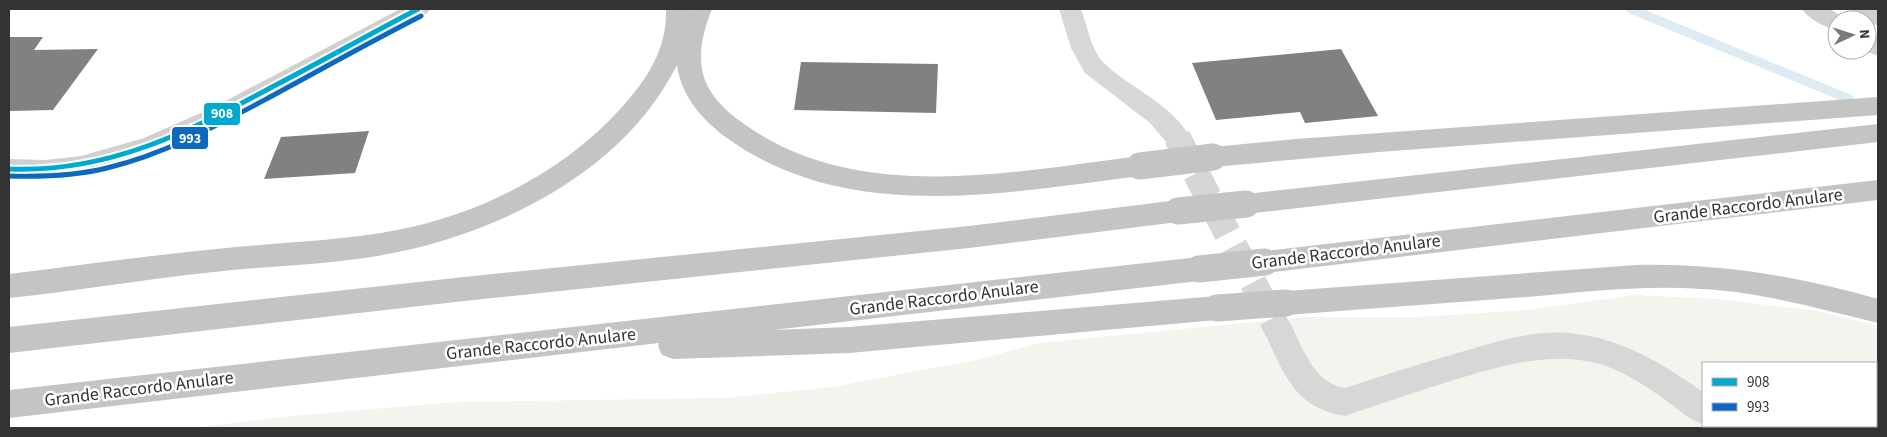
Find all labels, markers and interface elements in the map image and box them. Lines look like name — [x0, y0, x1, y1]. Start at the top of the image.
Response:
north arrow — [1827, 10, 1877, 60]
text: N — [1854, 29, 1874, 40]
line badge: 908 — [203, 102, 241, 126]
text: 908 — [211, 104, 233, 124]
line badge: 993 — [171, 126, 209, 150]
text: 993 — [179, 129, 201, 149]
street label: Grande Raccordo Anulare — [1652, 182, 1844, 230]
street label: Grande Raccordo Anulare — [1250, 228, 1442, 276]
street label: Grande Raccordo Anulare — [848, 274, 1040, 322]
street label: Grande Raccordo Anulare — [445, 322, 637, 366]
legend — [1702, 362, 1877, 427]
street label: Grande Raccordo Anulare — [43, 365, 235, 413]
text: 908 — [1747, 372, 1769, 393]
text: 993 — [1747, 397, 1769, 418]

